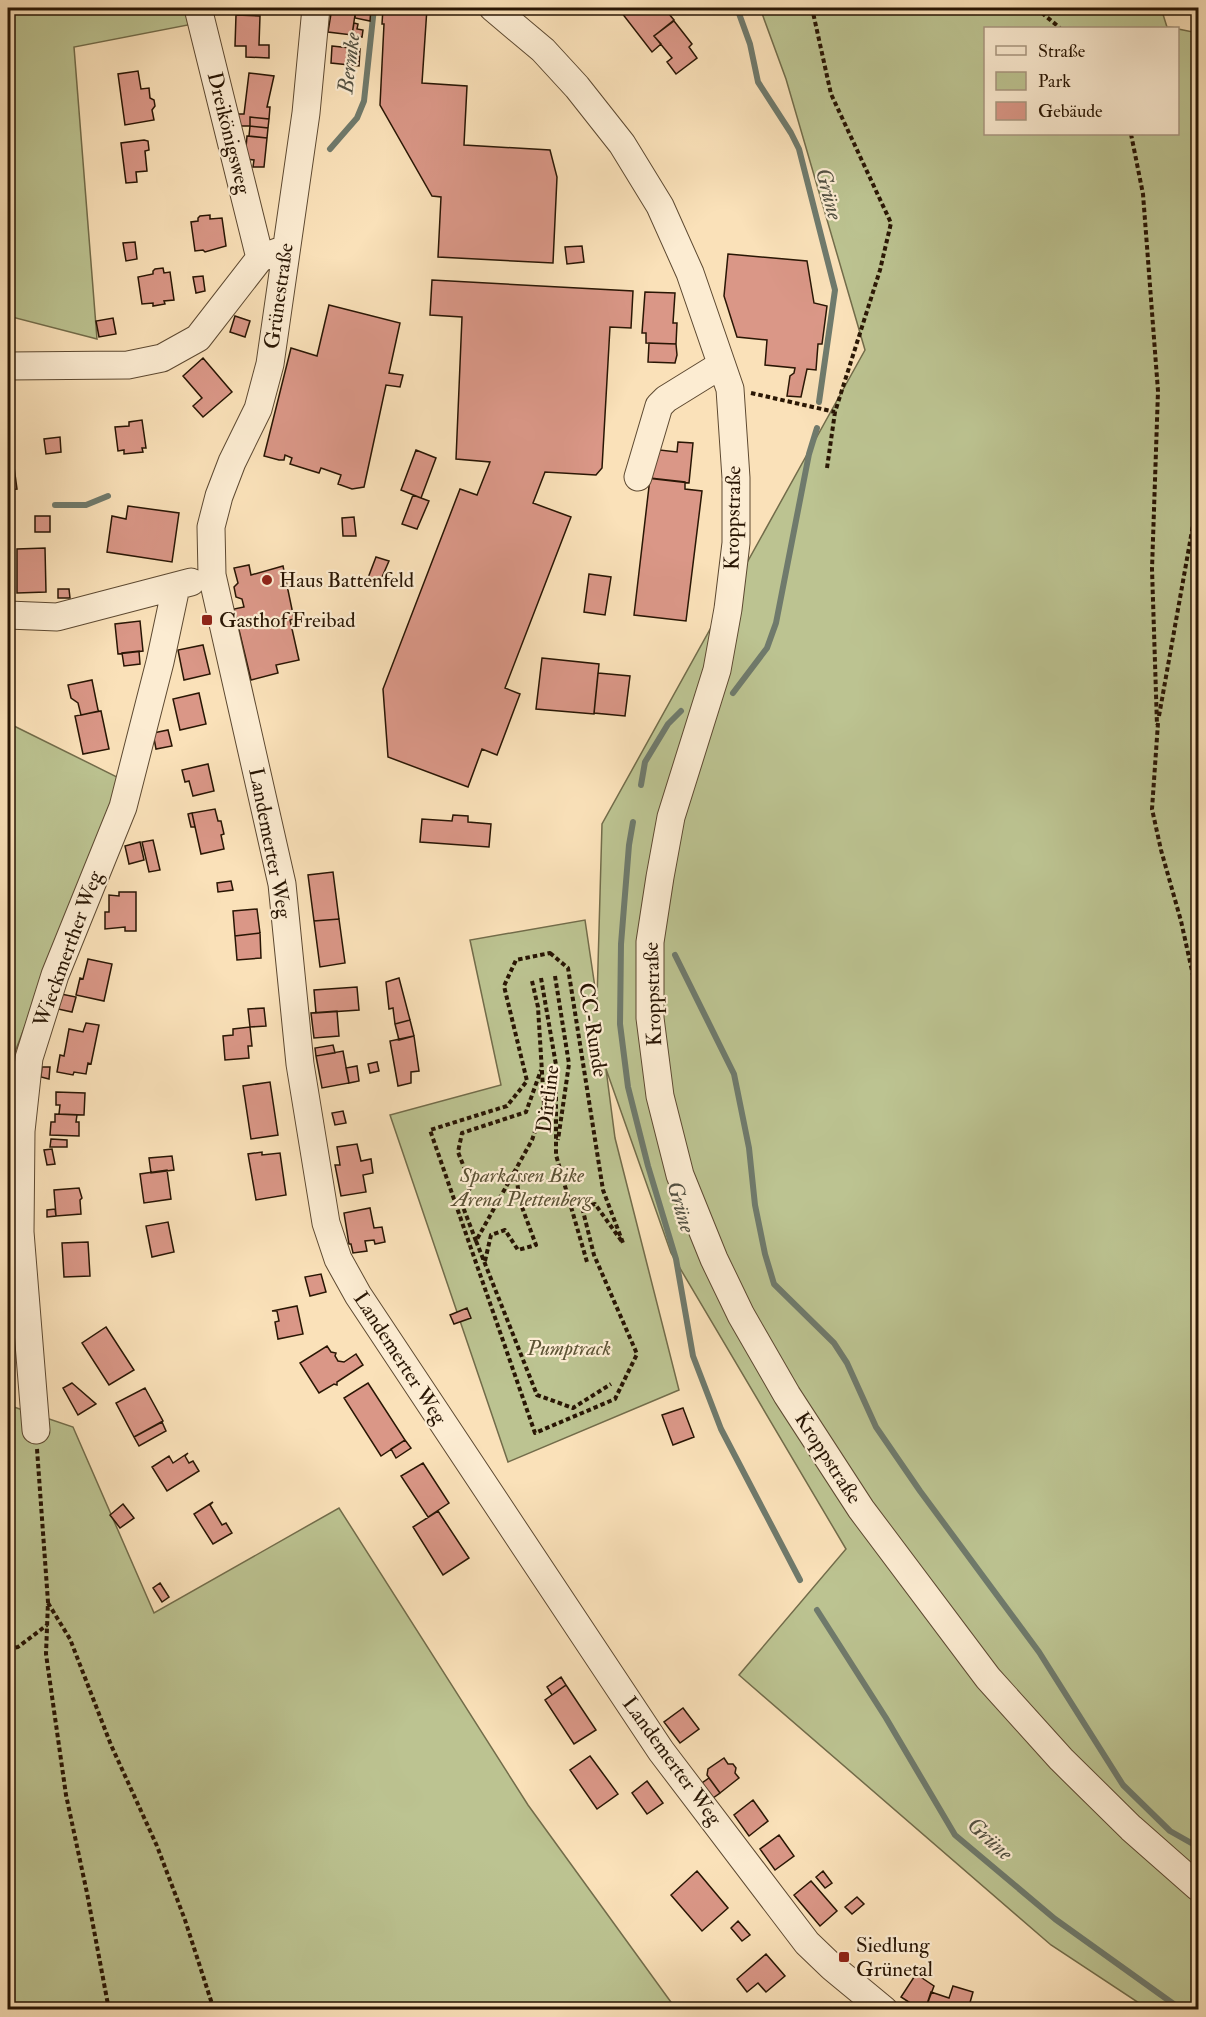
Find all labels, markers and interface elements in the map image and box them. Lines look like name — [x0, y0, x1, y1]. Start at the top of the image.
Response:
legend — [984, 27, 1179, 135]
water label: Bermke — [331, 30, 367, 96]
text: Straße — [1038, 40, 1086, 63]
street label: Dreikönigsweg — [201, 69, 257, 197]
text: Park — [1038, 70, 1071, 93]
text: Gebäude — [1038, 100, 1103, 123]
water label: Grüne — [809, 165, 849, 224]
street label: Grünestraße — [258, 241, 300, 351]
street label: Kroppstraße — [719, 465, 747, 570]
place label: Haus Battenfeld — [279, 567, 415, 594]
marker: Haus Battenfeld — [260, 573, 274, 587]
place label: Gasthof Freibad — [219, 607, 356, 634]
marker: Gasthof Freibad — [200, 613, 214, 627]
street label: Landemerter Weg — [242, 765, 298, 921]
street label: Wieckmerther Weg — [27, 867, 109, 1032]
street label: Kroppstraße — [638, 941, 668, 1047]
street label: CC-Runde — [572, 981, 614, 1079]
street label: Dirtline — [530, 1063, 566, 1134]
park label: Sparkassen Bike Arena Plettenberg — [450, 1162, 593, 1213]
water label: Grüne — [660, 1178, 702, 1237]
street label: Landemerter Weg — [347, 1286, 453, 1430]
park label: Pumptrack — [526, 1335, 611, 1362]
street label: Kroppstraße — [788, 1407, 868, 1509]
street label: Landemerter Weg — [616, 1691, 728, 1831]
water label: Grüne — [961, 1811, 1019, 1867]
place label: Siedlung Grünetal — [856, 1932, 933, 1983]
marker: Siedlung Grünetal — [837, 1950, 851, 1964]

